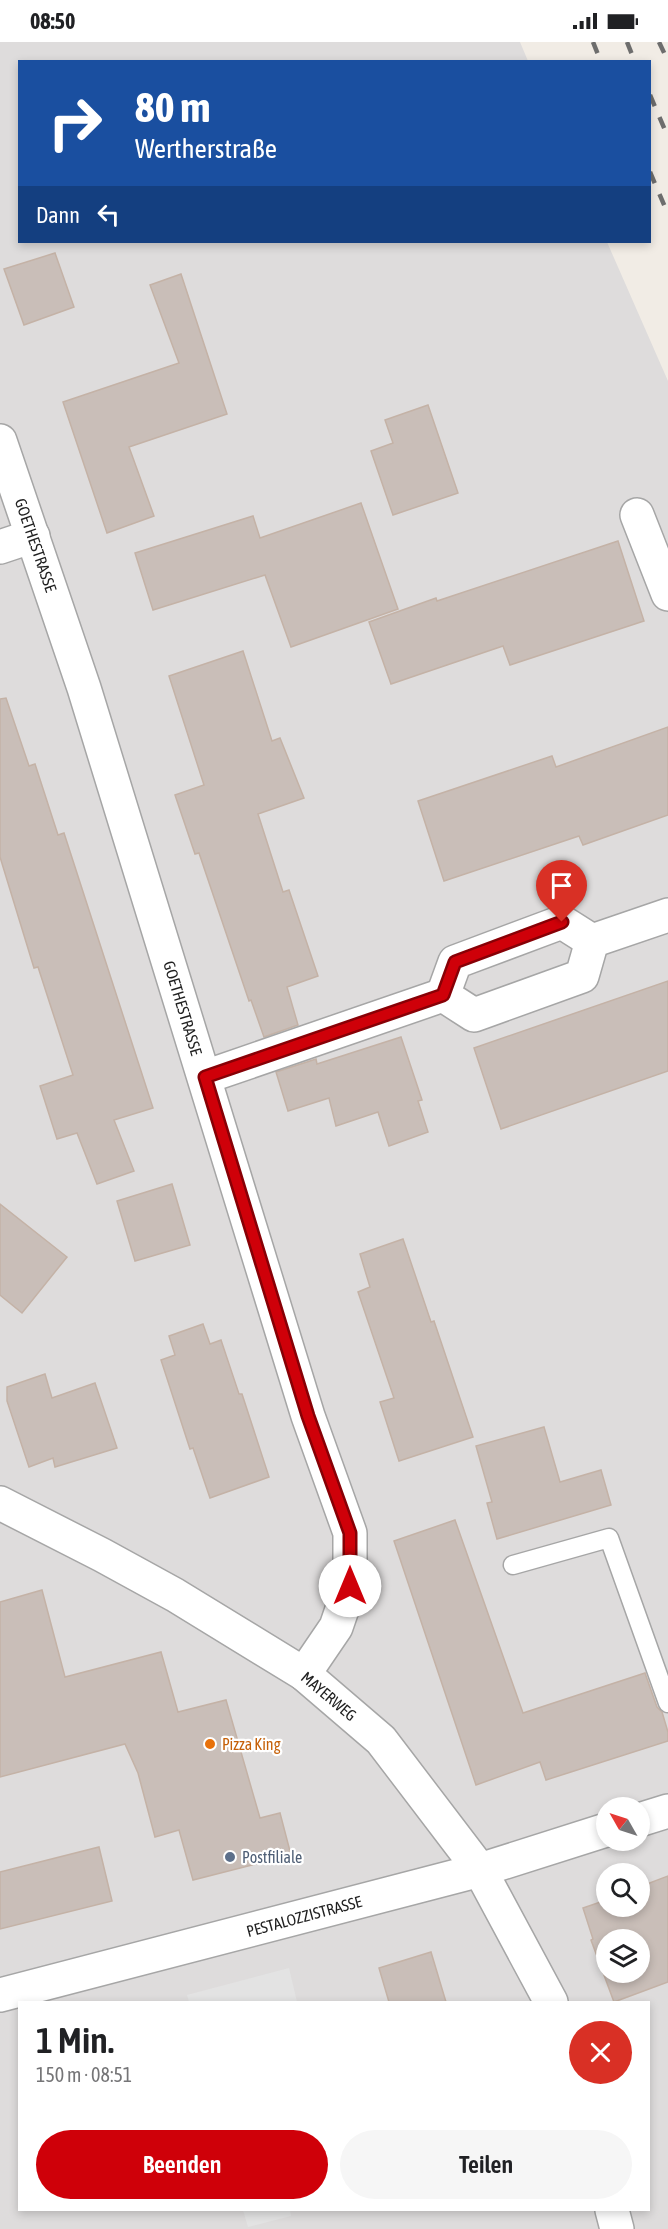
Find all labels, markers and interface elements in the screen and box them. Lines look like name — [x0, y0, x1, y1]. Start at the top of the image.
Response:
text: 08:50 — [30, 8, 75, 34]
text: 80 m — [135, 83, 210, 131]
icon: right — [36, 84, 114, 162]
text: Wertherstraße — [135, 133, 277, 164]
icon: left — [92, 198, 125, 231]
text: Dann — [36, 202, 80, 228]
street label: GOETHESTRASSE — [12, 496, 60, 594]
pin — [536, 860, 587, 922]
icon: arrive — [545, 869, 578, 902]
street label: GOETHESTRASSE — [160, 959, 206, 1057]
position arrow — [318, 1554, 382, 1618]
street label: MAYERWEG — [298, 1668, 360, 1724]
place label: Pizza King — [222, 1735, 281, 1754]
marker: Pizza King — [203, 1737, 217, 1751]
north arrow — [596, 1797, 650, 1851]
map controls — [596, 1797, 650, 1983]
place label: Postfiliale — [242, 1848, 302, 1866]
marker: Postfiliale — [223, 1850, 237, 1864]
button: search — [596, 1863, 650, 1917]
street label: PESTALOZZISTRASSE — [244, 1892, 364, 1940]
button: layers — [596, 1929, 650, 1983]
text: 1 Min. — [36, 2019, 114, 2061]
button: close — [569, 2021, 632, 2084]
text: 150 m · 08:51 — [36, 2063, 132, 2086]
button: Beenden — [36, 2130, 328, 2199]
button: Teilen — [340, 2130, 632, 2199]

